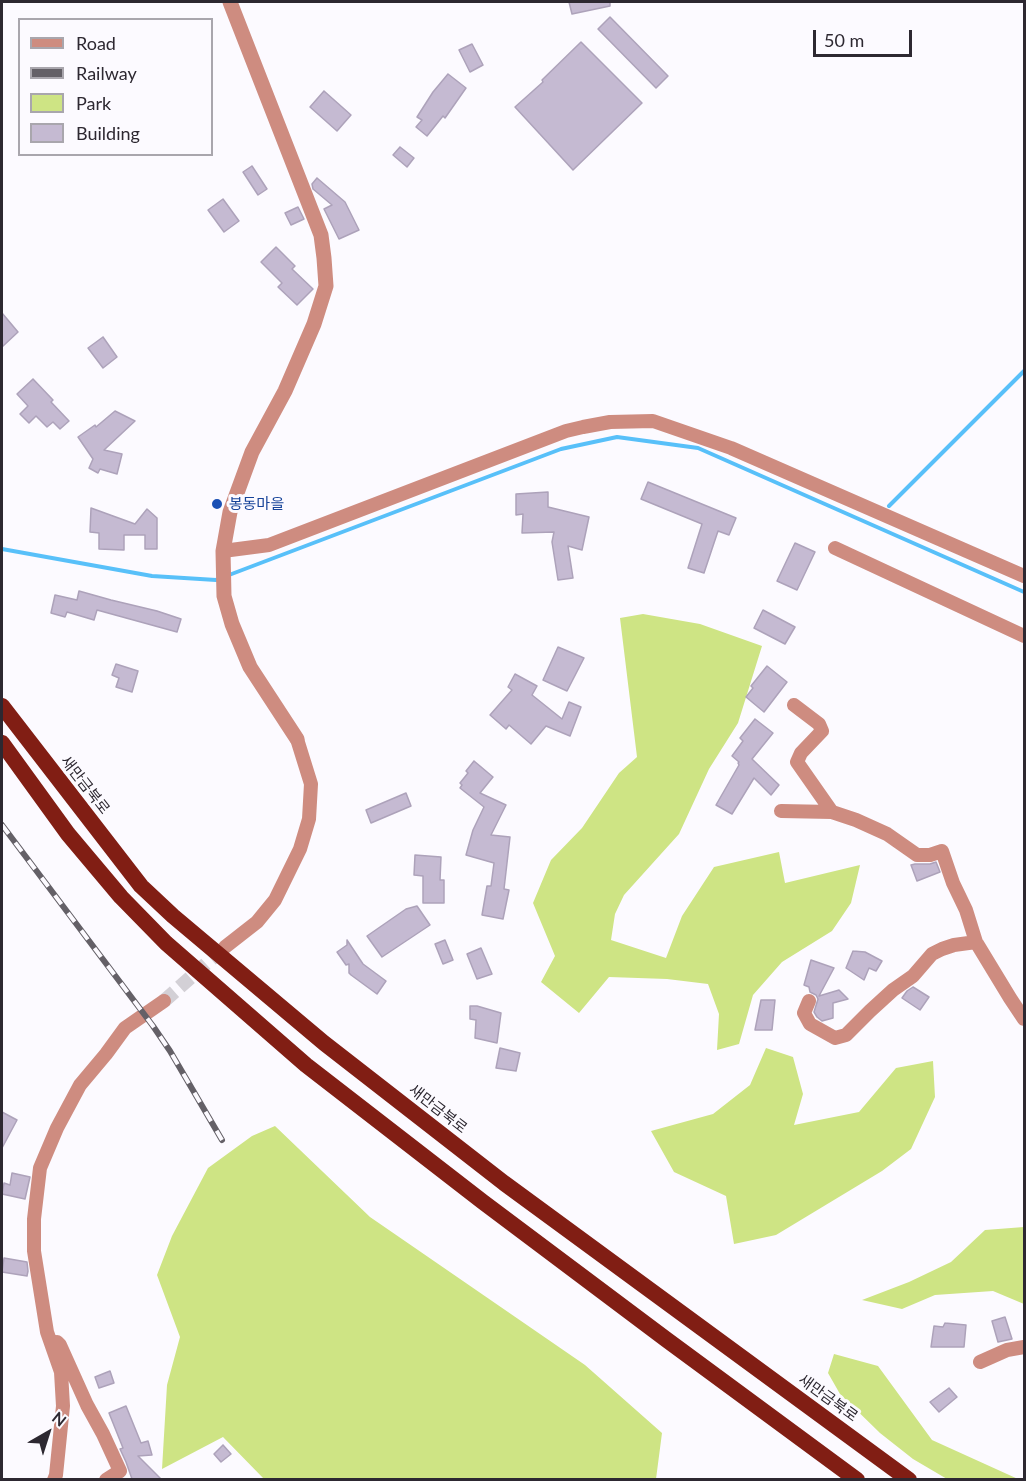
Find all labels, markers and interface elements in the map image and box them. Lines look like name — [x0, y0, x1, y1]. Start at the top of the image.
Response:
legend — [18, 18, 213, 156]
scale bar — [816, 18, 915, 56]
text: 50 m — [824, 29, 864, 51]
text: Road — [76, 32, 116, 54]
text: Railway — [76, 62, 137, 84]
text: Park — [76, 92, 111, 114]
text: Building — [76, 122, 140, 144]
place label: 봉동마을 — [229, 495, 284, 513]
marker: 봉동마을 — [210, 497, 224, 511]
street label: 새만금북로 — [57, 752, 113, 818]
street label: 새만금북로 — [405, 1081, 471, 1137]
street label: 새만금북로 — [795, 1370, 861, 1426]
north arrow — [18, 1403, 78, 1463]
text: N — [49, 1407, 70, 1430]

